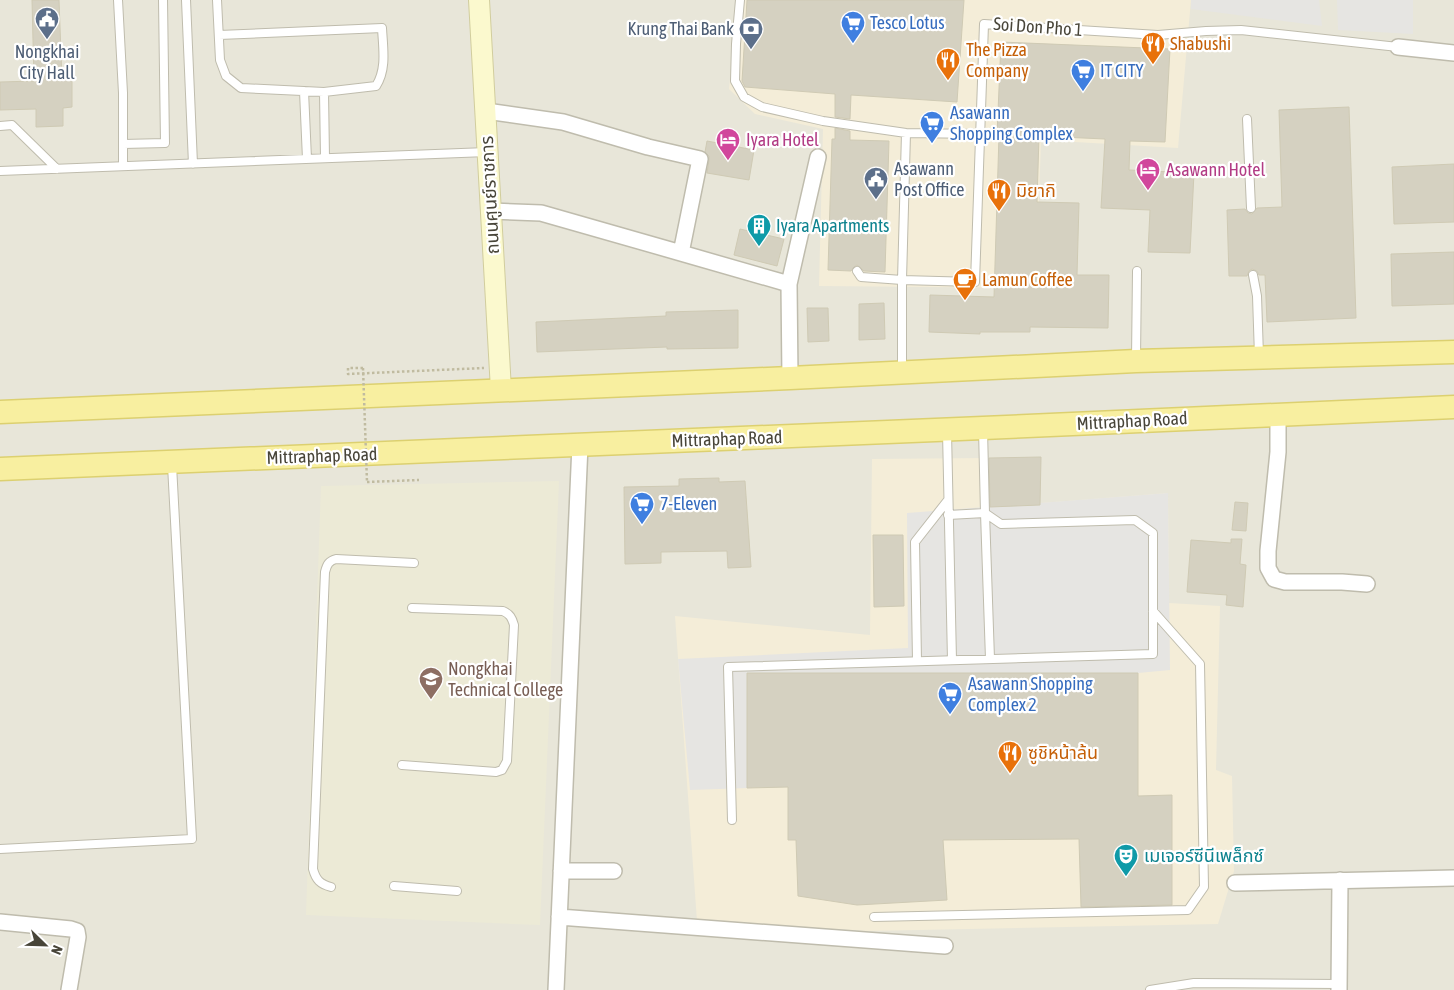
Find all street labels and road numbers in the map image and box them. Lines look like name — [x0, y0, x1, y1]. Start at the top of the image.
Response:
street label: Soi Don Pho 1 — [993, 13, 1083, 40]
street label: ถนนศูนย์ราชการ — [476, 135, 505, 255]
street label: Mittraphap Road — [1076, 407, 1188, 434]
street label: Mittraphap Road — [671, 426, 783, 451]
street label: Mittraphap Road — [266, 443, 378, 468]

